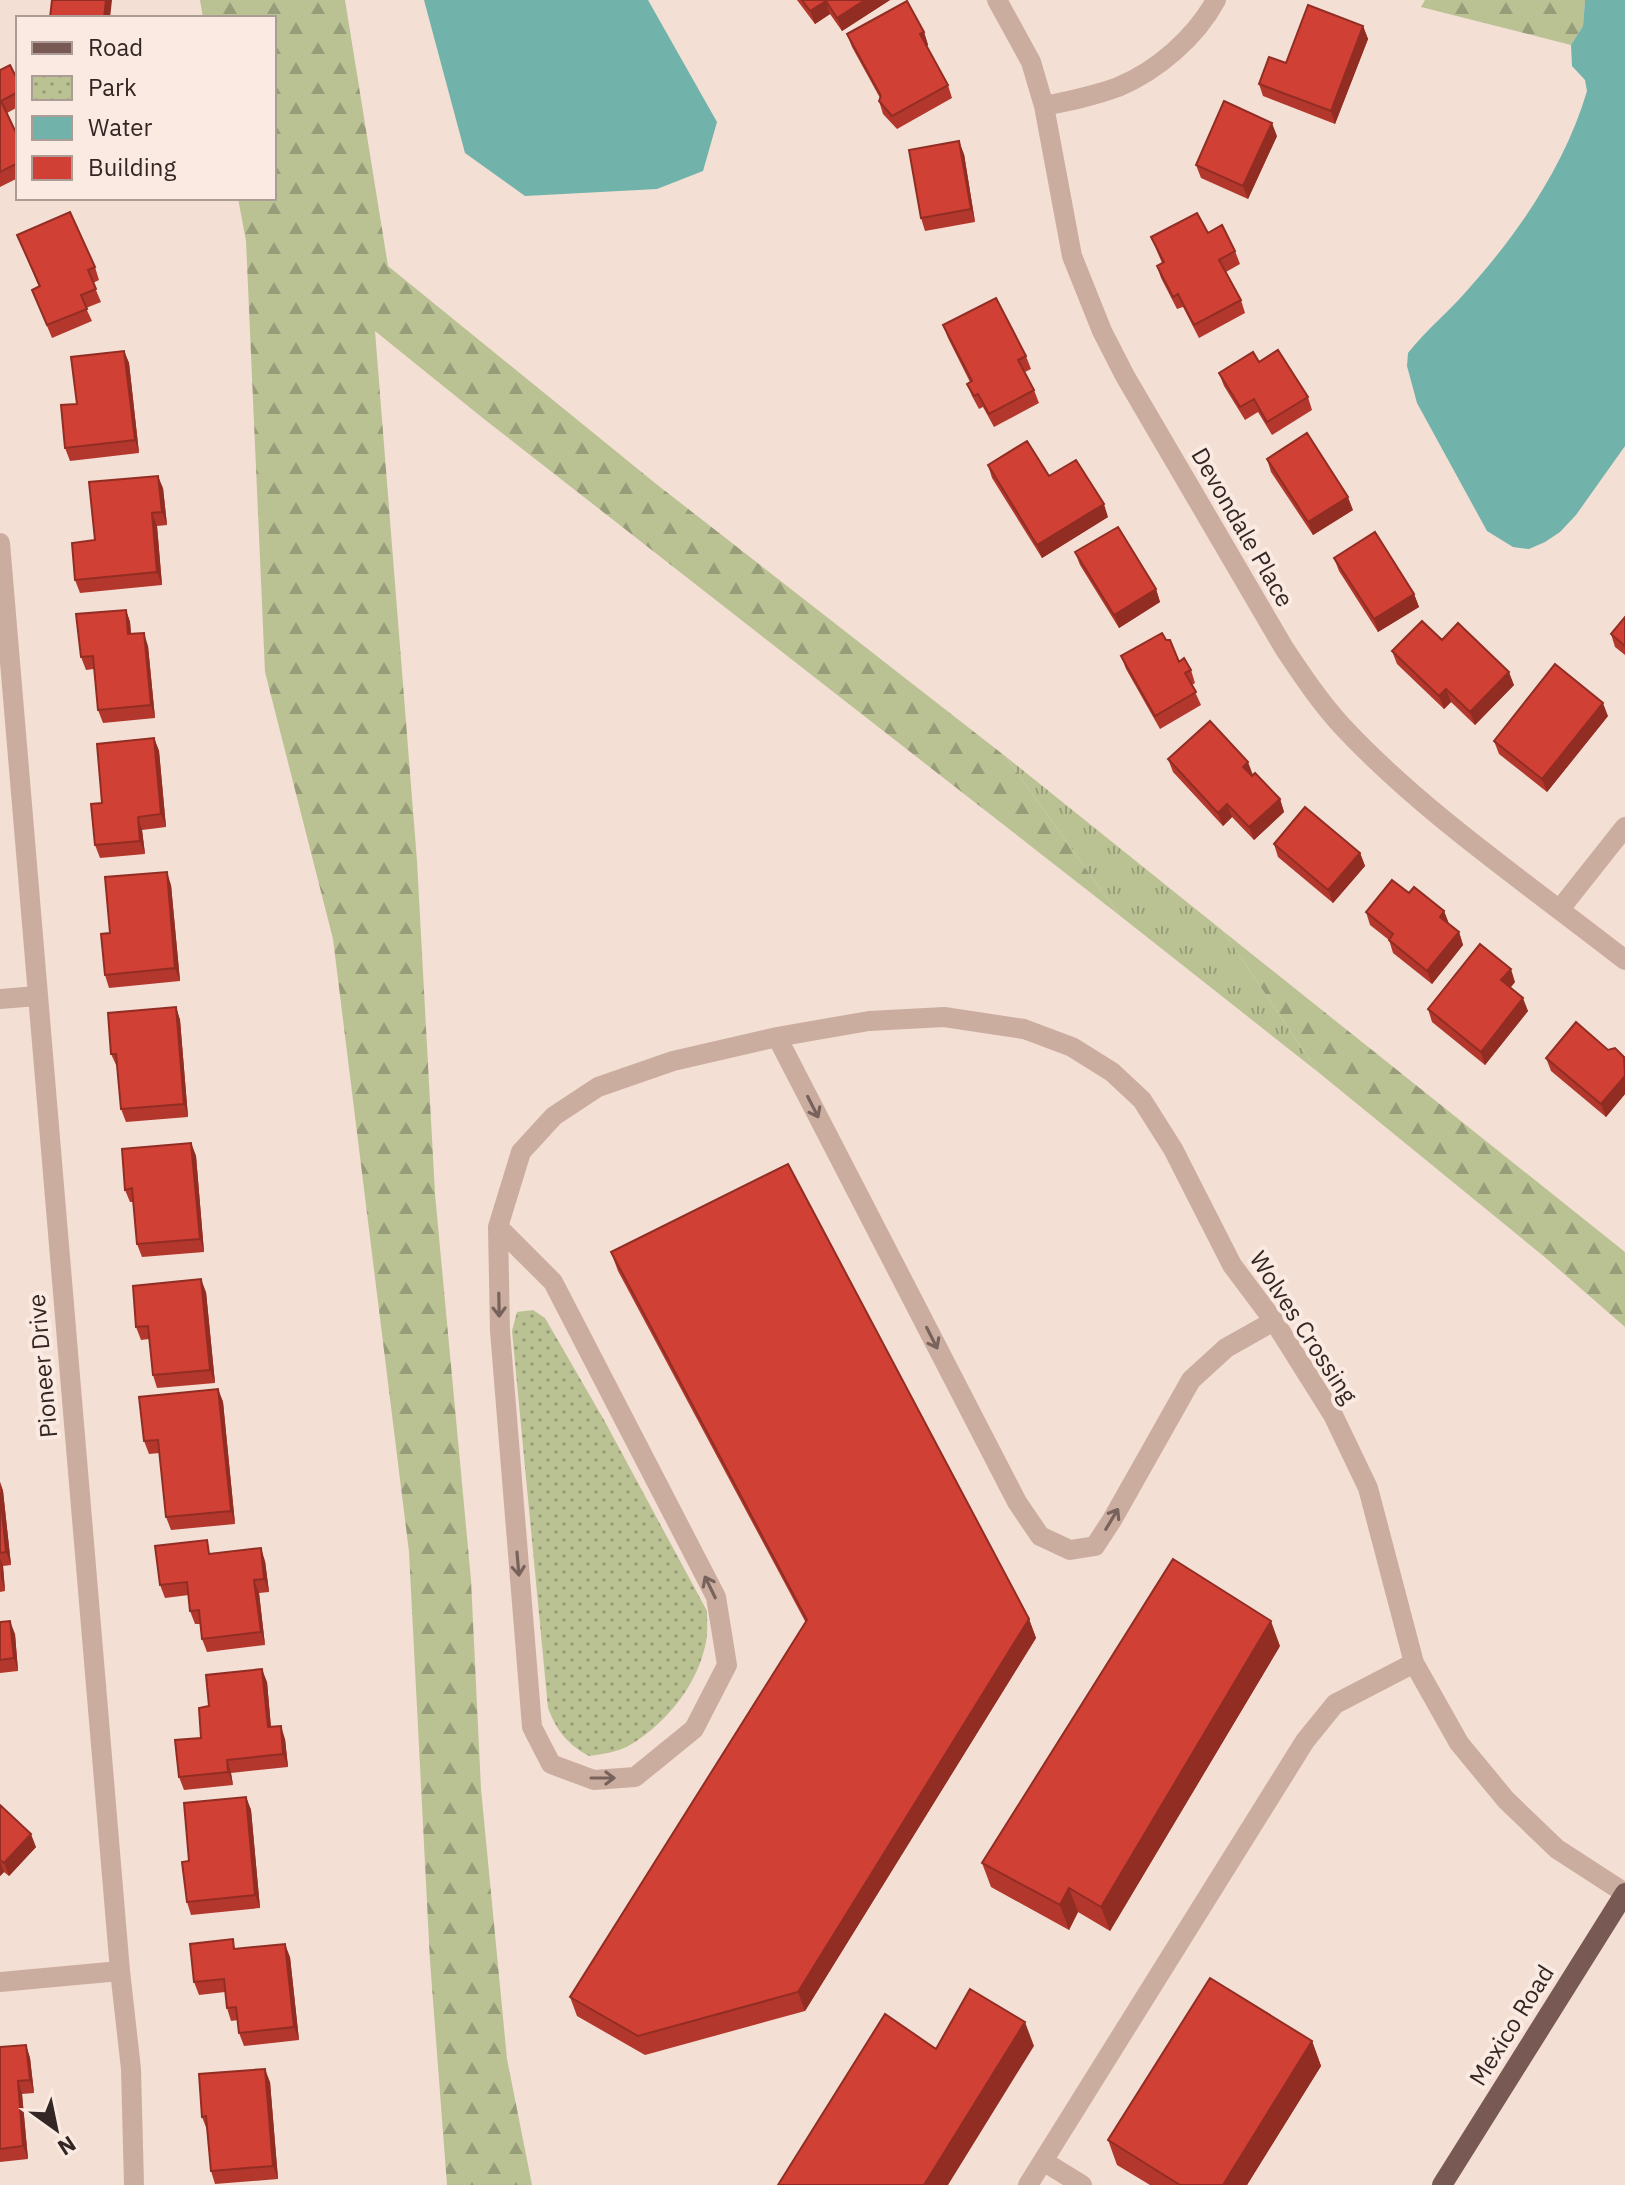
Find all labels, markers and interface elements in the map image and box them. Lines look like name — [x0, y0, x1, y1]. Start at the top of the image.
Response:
legend — [16, 16, 276, 200]
text: Road — [88, 31, 143, 63]
text: Park — [88, 71, 137, 103]
text: Water — [88, 111, 152, 143]
text: Building — [88, 151, 176, 183]
street label: Devondale Place — [1184, 442, 1302, 612]
one-way arrow — [806, 1094, 821, 1118]
street label: Wolves Crossing — [1243, 1245, 1365, 1410]
one-way arrow — [491, 1291, 507, 1318]
street label: Pioneer Drive — [20, 1293, 64, 1439]
one-way arrow — [925, 1325, 941, 1349]
one-way arrow — [1104, 1508, 1120, 1531]
one-way arrow — [511, 1550, 526, 1577]
one-way arrow — [702, 1576, 718, 1600]
one-way arrow — [590, 1770, 616, 1786]
street label: Mexico Road — [1461, 1959, 1561, 2091]
north arrow — [16, 2089, 96, 2169]
text: N — [53, 2130, 82, 2163]

